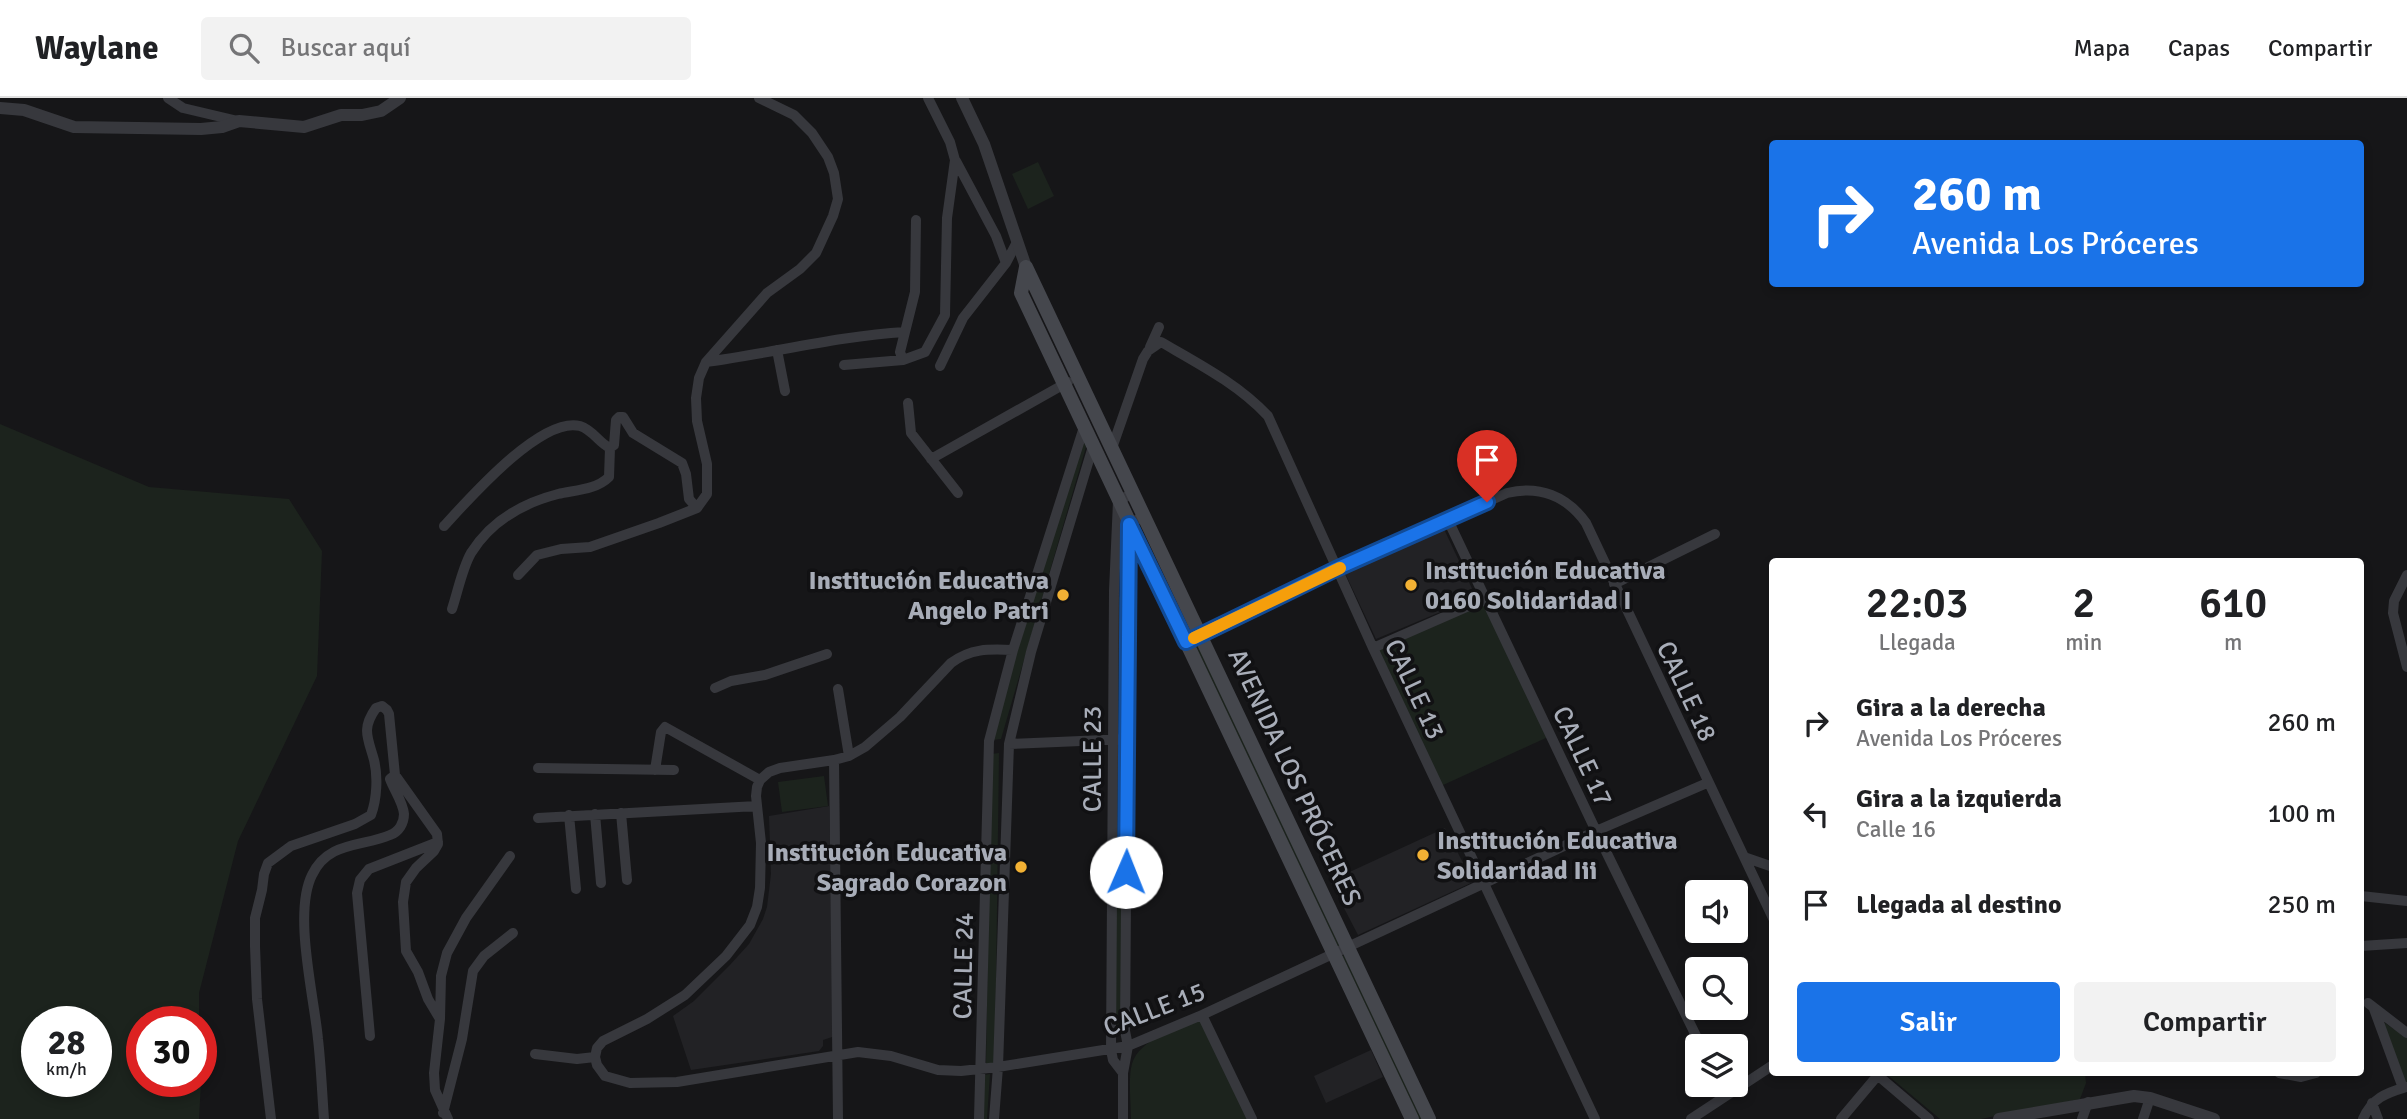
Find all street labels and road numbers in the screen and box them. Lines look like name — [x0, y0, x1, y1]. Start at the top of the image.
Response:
street label: CALLE 13 — [1377, 634, 1451, 745]
street label: CALLE 18 — [1649, 636, 1723, 747]
street label: AVENIDA LOS PRÓCERES — [1220, 644, 1368, 911]
street label: CALLE 17 — [1545, 701, 1619, 812]
street label: CALLE 23 — [1077, 706, 1109, 812]
street label: CALLE 24 — [947, 912, 981, 1020]
street label: CALLE 15 — [1099, 976, 1210, 1044]

